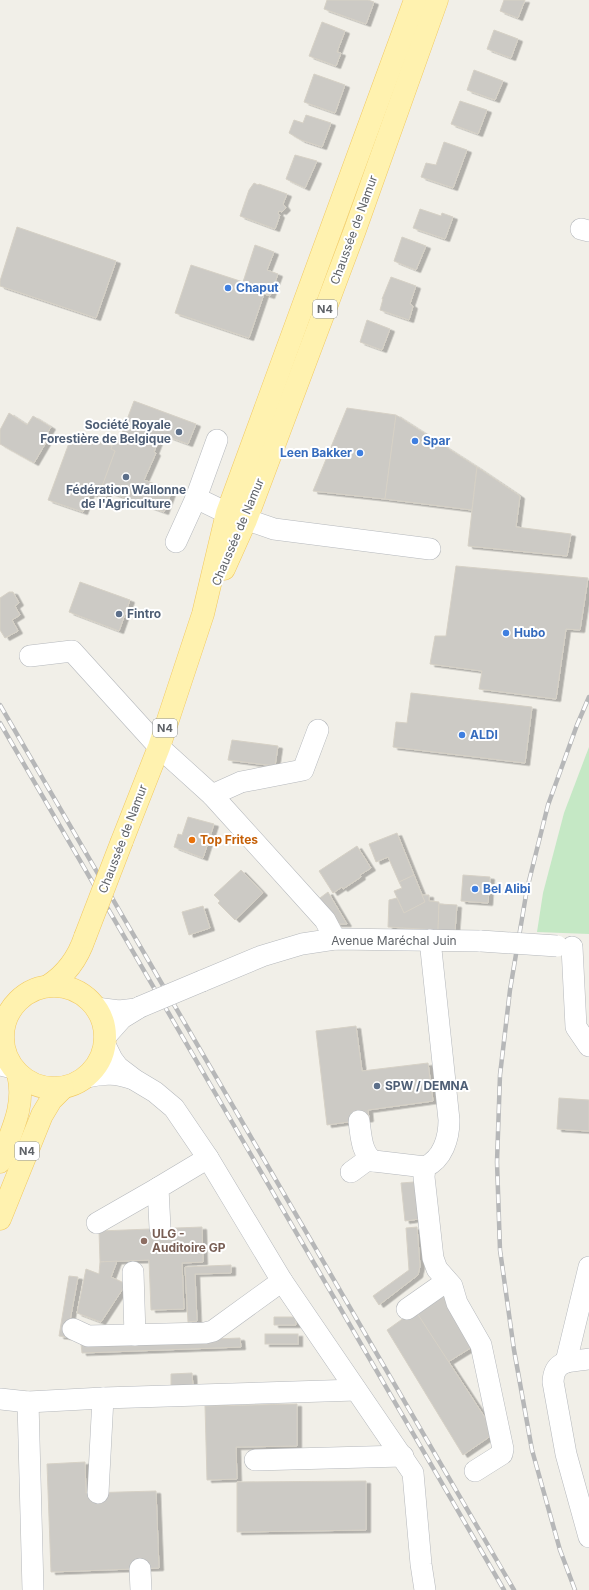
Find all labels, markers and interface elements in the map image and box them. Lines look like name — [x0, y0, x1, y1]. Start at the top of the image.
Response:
street label: Chaussée de Namur — [327, 173, 380, 287]
place label: Chaput — [236, 280, 279, 295]
marker: Chaput — [223, 283, 233, 293]
road number: N4 — [313, 300, 337, 318]
place label: Société Royale Forestière de Belgique — [40, 417, 171, 446]
marker: Société Royale Forestière de Belgique — [174, 427, 184, 437]
place label: Spar — [423, 433, 451, 448]
marker: Spar — [410, 436, 420, 446]
place label: Leen Bakker — [280, 445, 352, 460]
marker: Leen Bakker — [355, 448, 365, 458]
marker: Fédération Wallonne de l'Agriculture — [121, 472, 131, 482]
street label: Chaussée de Namur — [208, 475, 267, 588]
place label: Fédération Wallonne de l'Agriculture — [66, 482, 186, 511]
place label: Fintro — [127, 606, 161, 621]
marker: Fintro — [114, 609, 124, 619]
place label: Hubo — [514, 625, 545, 640]
marker: Hubo — [501, 628, 511, 638]
road number: N4 — [153, 719, 177, 737]
place label: ALDI — [470, 727, 498, 742]
marker: ALDI — [457, 730, 467, 740]
street label: Chaussée de Namur — [95, 782, 150, 895]
place label: Top Frites — [200, 832, 258, 847]
marker: Top Frites — [187, 835, 197, 845]
place label: Bel Alibi — [483, 881, 530, 896]
marker: Bel Alibi — [470, 884, 480, 894]
street label: Avenue Maréchal Juin — [331, 933, 457, 948]
place label: SPW / DEMNA — [385, 1078, 469, 1093]
marker: SPW / DEMNA — [372, 1081, 382, 1091]
road number: N4 — [15, 1142, 39, 1160]
place label: ULG - Auditoire GP — [152, 1226, 226, 1255]
marker: ULG - Auditoire GP — [139, 1236, 149, 1246]

